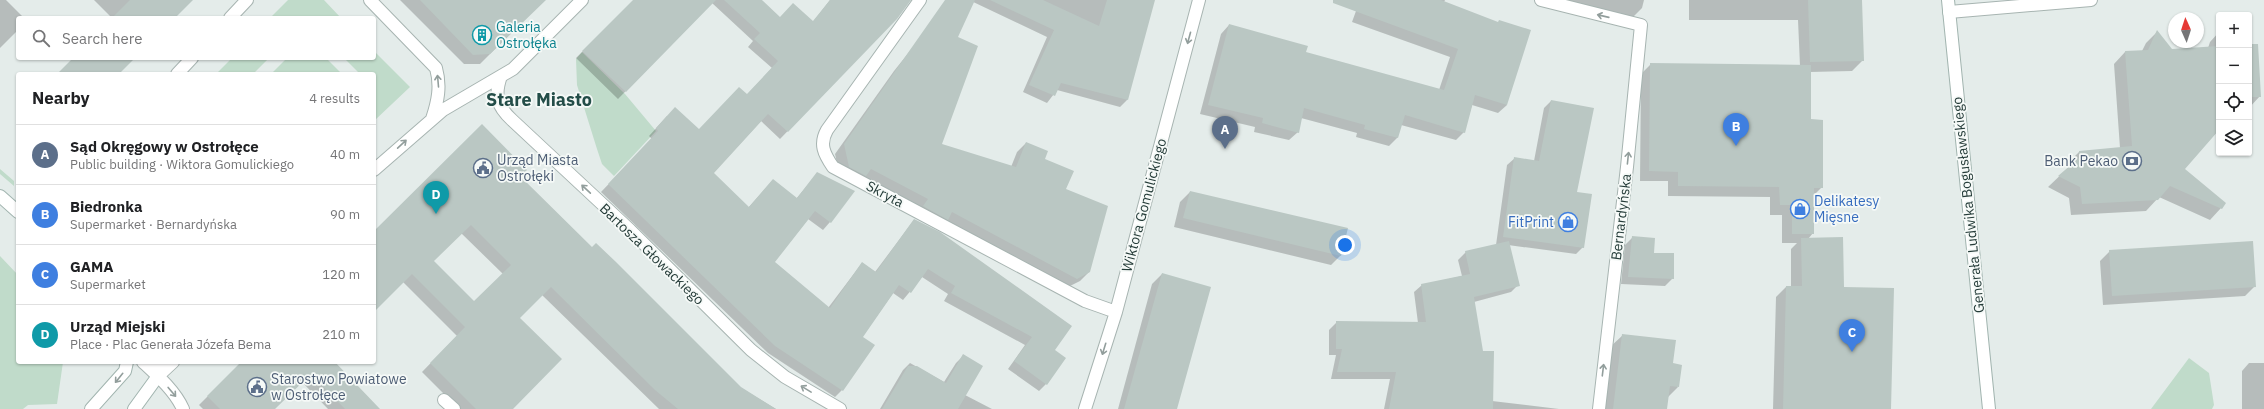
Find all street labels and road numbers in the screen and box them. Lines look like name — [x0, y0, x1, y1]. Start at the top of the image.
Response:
street label: Generała Ludwika Bogusławskiego — [1948, 96, 1988, 314]
street label: Wiktora Gomulickiego — [1118, 136, 1171, 274]
street label: Bernardyńska — [1607, 172, 1635, 261]
street label: Skryta — [863, 177, 907, 212]
street label: Bartosza Głowackiego — [596, 199, 708, 309]

